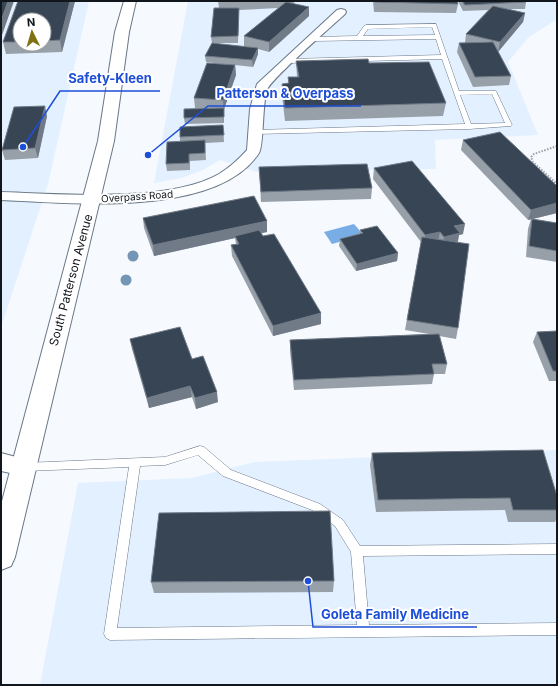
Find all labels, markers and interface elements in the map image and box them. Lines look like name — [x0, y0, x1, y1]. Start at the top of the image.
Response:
north arrow — [12, 12, 52, 52]
text: N — [26, 15, 36, 29]
callout: Safety-Kleen — [60, 66, 160, 91]
text: Safety-Kleen — [68, 70, 152, 86]
callout: Patterson & Overpass — [208, 81, 361, 106]
text: Patterson & Overpass — [216, 85, 354, 101]
street label: Overpass Road — [101, 187, 173, 205]
street label: South Patterson Avenue — [46, 212, 95, 347]
callout: Goleta Family Medicine — [313, 602, 477, 627]
text: Goleta Family Medicine — [321, 606, 469, 622]

